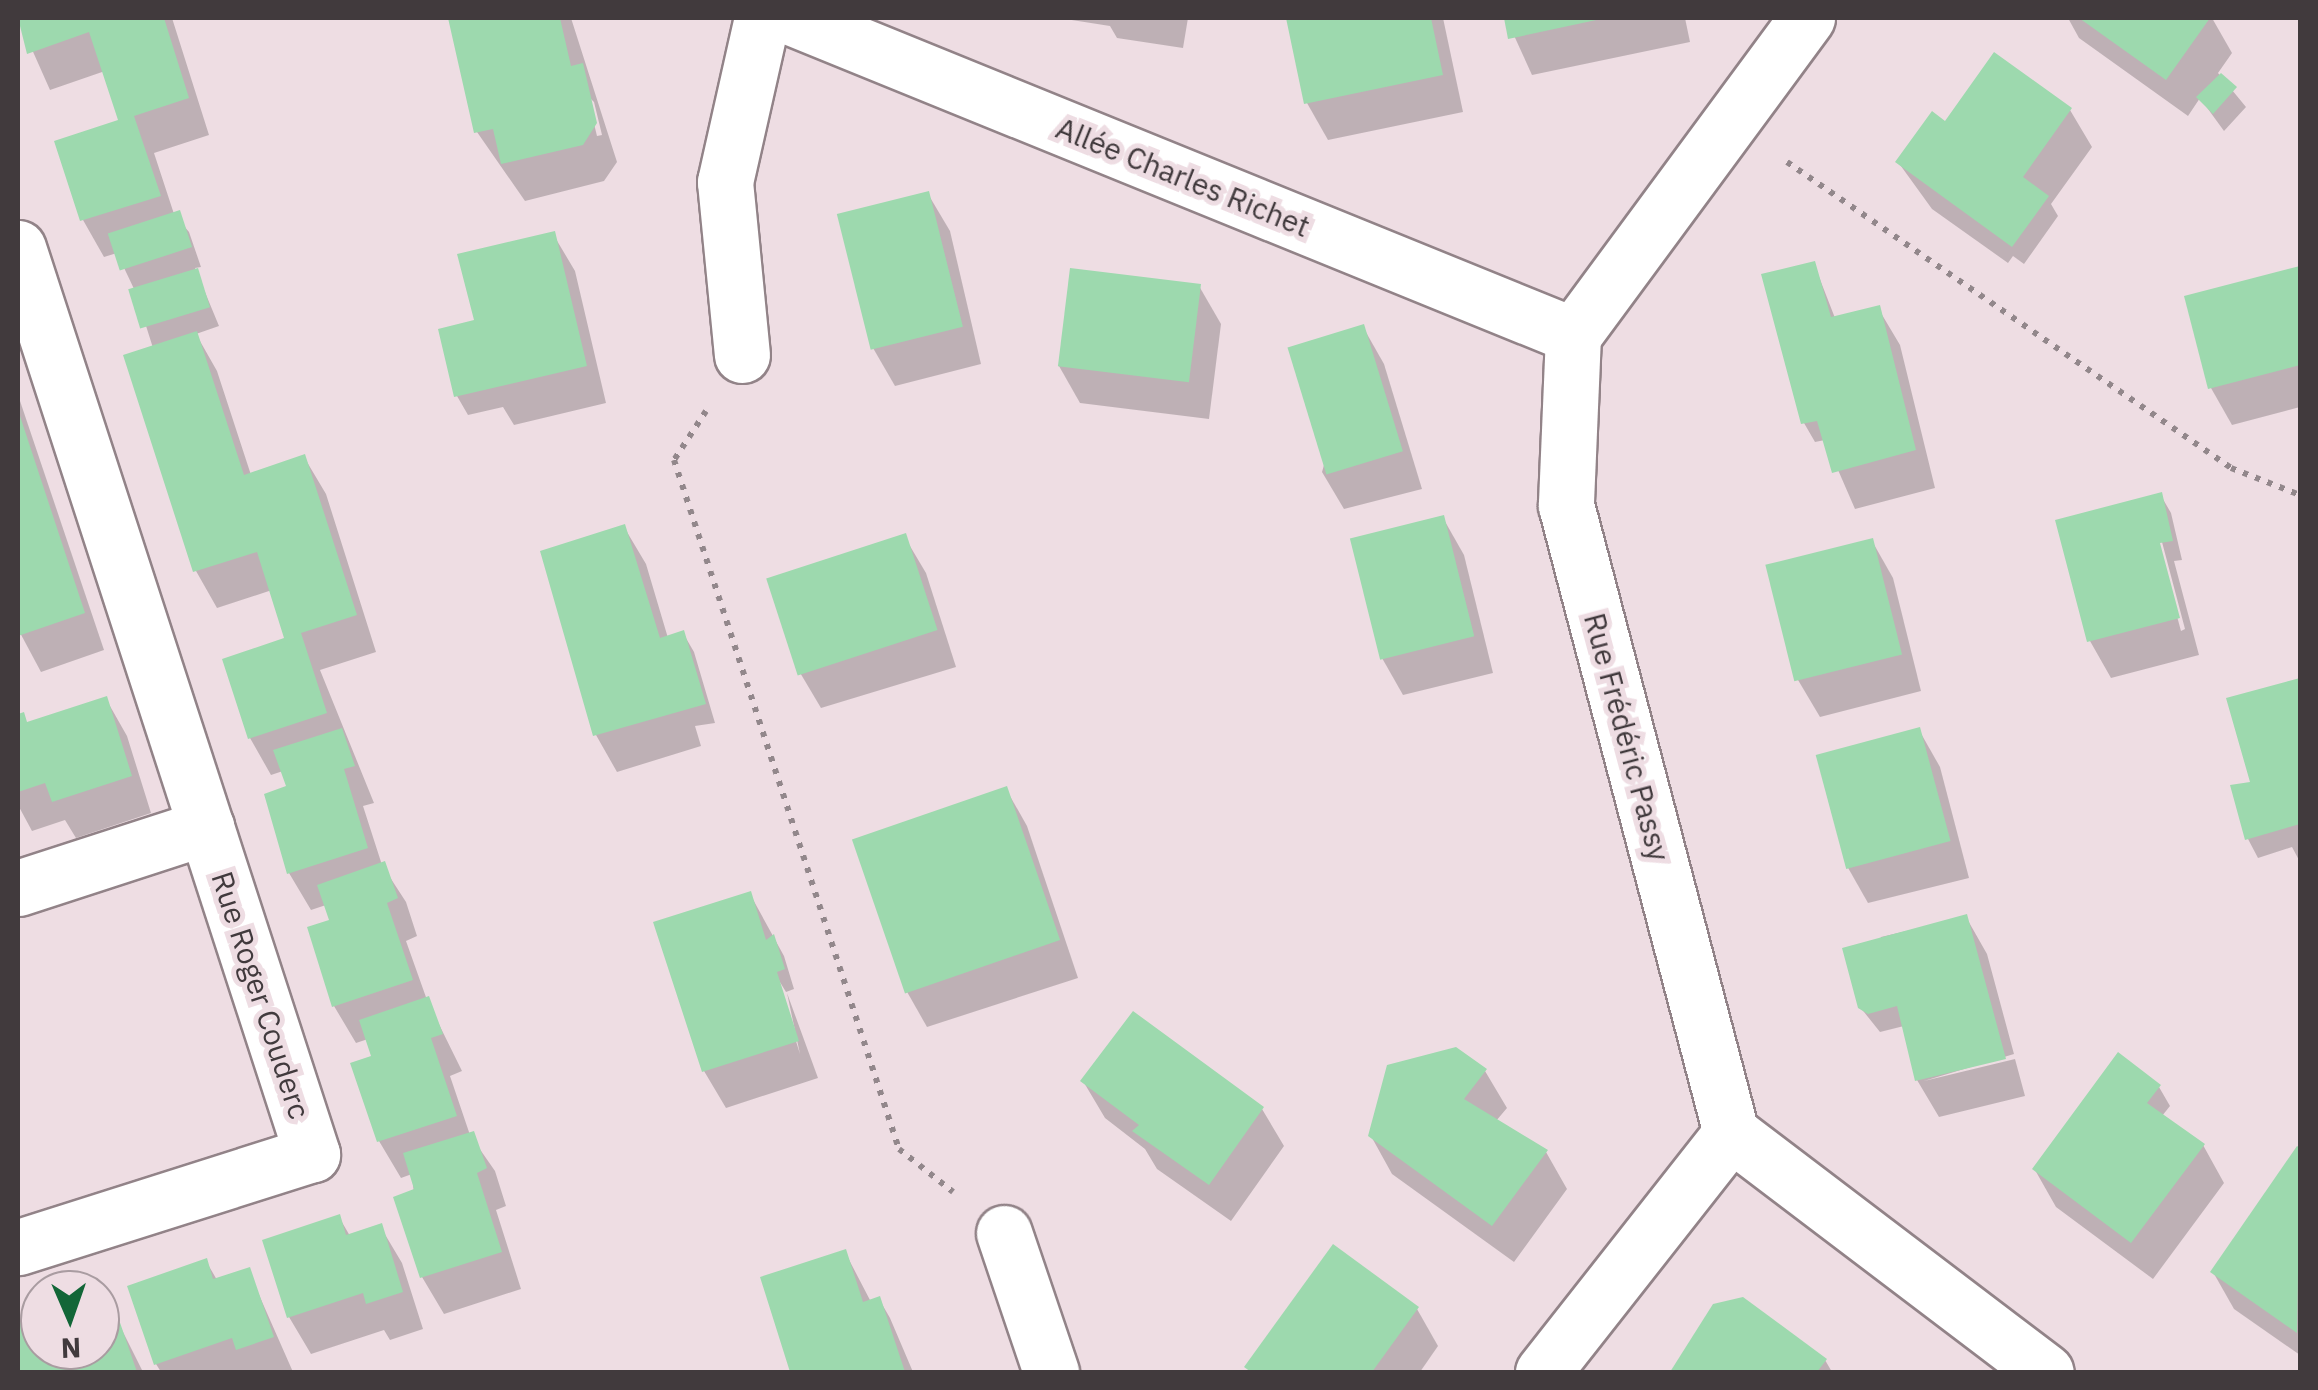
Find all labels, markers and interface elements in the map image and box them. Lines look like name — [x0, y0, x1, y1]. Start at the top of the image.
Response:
street label: Allée Charles Richet — [1051, 110, 1315, 244]
street label: Rue Frédéric Passy — [1577, 609, 1677, 865]
street label: Rue Roger Couderc — [204, 867, 318, 1123]
north arrow — [20, 1270, 120, 1370]
text: N — [60, 1330, 82, 1367]

